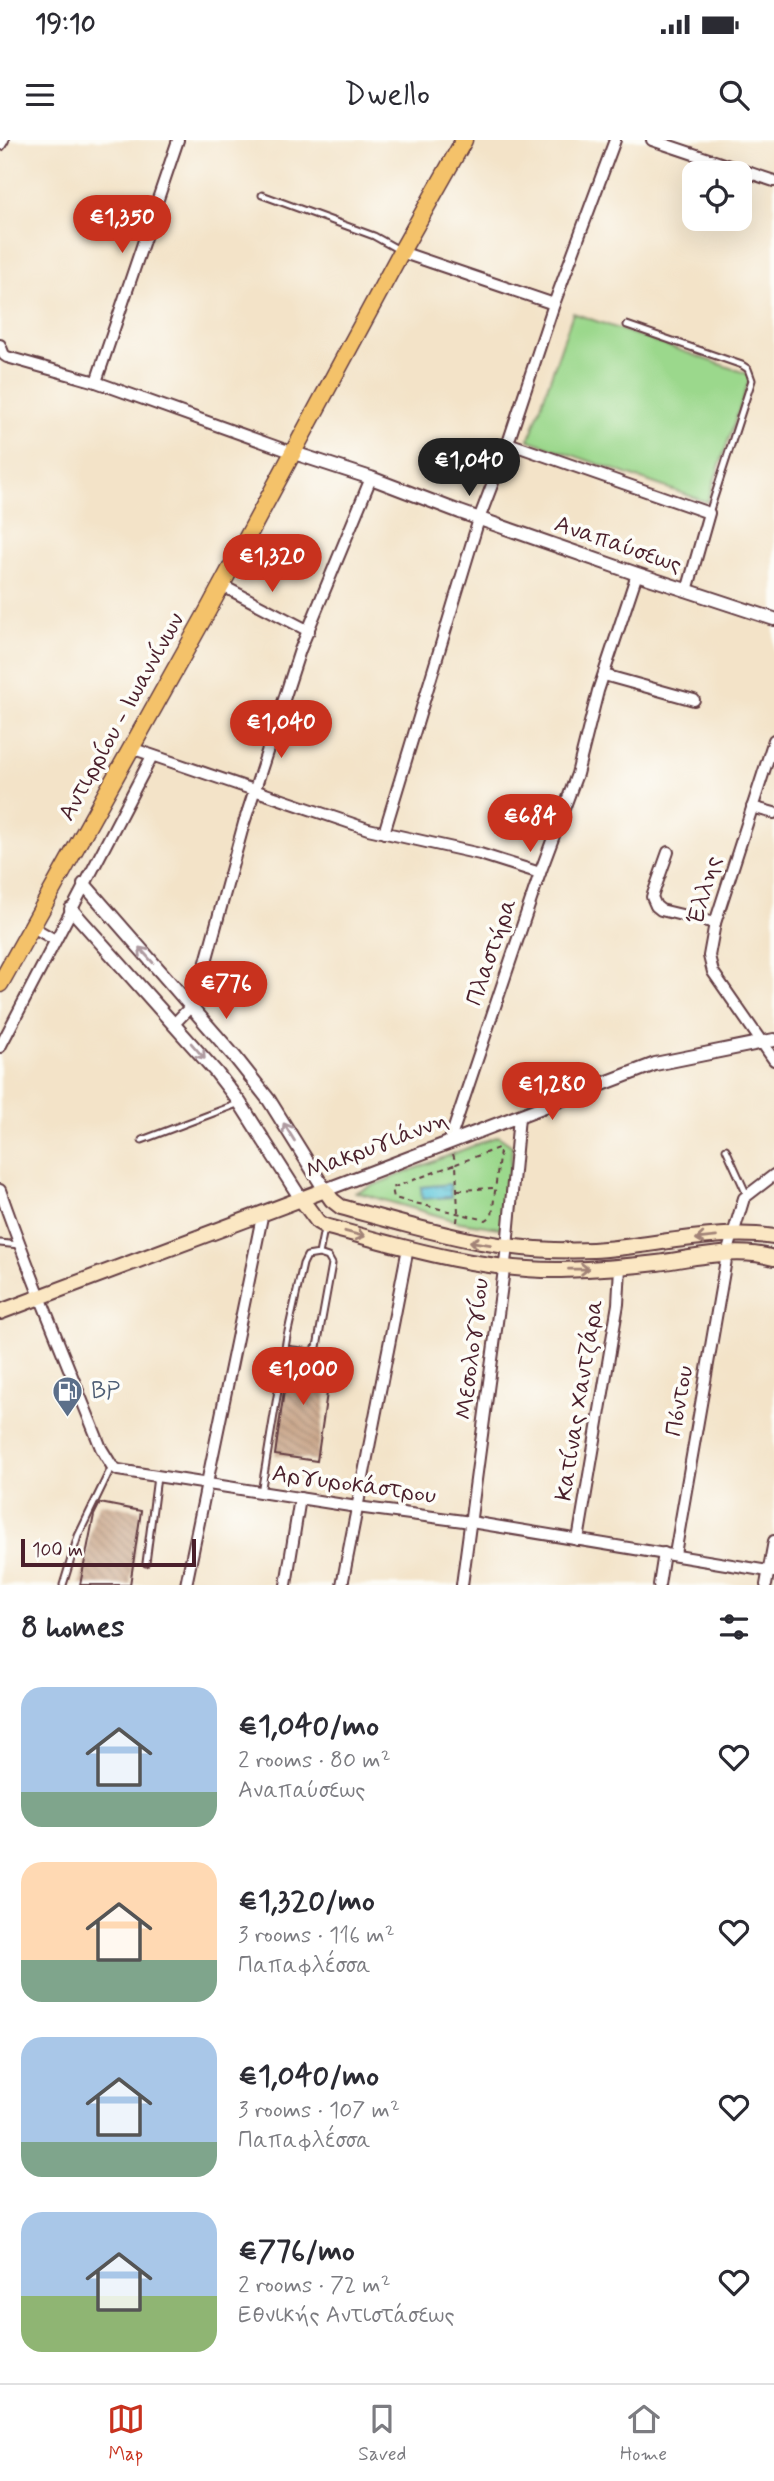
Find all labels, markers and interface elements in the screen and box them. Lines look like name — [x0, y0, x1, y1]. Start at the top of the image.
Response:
text: 19:10 — [35, 8, 96, 42]
text: Dwello — [344, 74, 430, 116]
icon: menu — [21, 76, 59, 114]
icon: search — [715, 76, 753, 114]
map controls — [682, 161, 752, 231]
button: locate — [682, 161, 752, 231]
pin: €1,350 — [65, 195, 179, 255]
text: €1,350 — [89, 203, 155, 233]
pin: €1,040 — [412, 438, 526, 498]
text: €1,040 — [434, 446, 504, 476]
street label: Αναπαύσεως — [550, 509, 686, 581]
pin: €1,320 — [215, 534, 329, 594]
text: €1,320 — [239, 542, 305, 572]
street label: Αντιρρίου - Ιωαννίνων — [52, 607, 192, 827]
pin: €1,040 — [224, 700, 338, 760]
text: €1,040 — [246, 708, 316, 738]
pin: €684 — [489, 794, 571, 854]
text: €684 — [503, 802, 557, 832]
street label: Έλλης — [681, 852, 729, 928]
street label: Πλαστήρα — [459, 894, 525, 1010]
one-way arrow — [138, 946, 154, 964]
pin: €776 — [185, 962, 267, 1021]
text: €776 — [200, 969, 252, 999]
one-way arrow — [190, 1042, 206, 1060]
pin: €1,280 — [495, 1062, 609, 1122]
text: €1,280 — [518, 1070, 586, 1100]
street label: Μακρυγιάννη — [301, 1105, 453, 1187]
one-way arrow — [281, 1123, 296, 1142]
one-way arrow — [344, 1228, 366, 1241]
one-way arrow — [695, 1232, 718, 1245]
one-way arrow — [469, 1236, 492, 1249]
one-way arrow — [567, 1262, 590, 1276]
street label: Μεσολογγίου — [449, 1276, 497, 1422]
street label: Κατίνας Χαντζάρα — [549, 1297, 611, 1503]
pin: €1,000 — [246, 1348, 360, 1407]
text: €1,000 — [268, 1355, 338, 1385]
street label: Πόντου — [659, 1363, 701, 1439]
fuel station icon: BP — [51, 1374, 85, 1418]
place label: BP — [91, 1376, 120, 1407]
street label: Αργυροκάστρου — [270, 1458, 438, 1512]
scale bar — [21, 1536, 196, 1568]
text: 100 m — [32, 1538, 83, 1563]
text: 8 homes — [21, 1608, 124, 1647]
icon: filters — [715, 1608, 753, 1646]
text: €1,040/mo — [238, 1707, 379, 1746]
icon: home — [77, 1715, 161, 1799]
icon: heart — [715, 1738, 753, 1776]
text: 2 rooms · 80 m² — [238, 1746, 391, 1776]
text: Αναπαύσεως — [238, 1776, 365, 1806]
text: €1,320/mo — [238, 1882, 375, 1921]
icon: home — [77, 1890, 161, 1974]
icon: heart — [715, 1913, 753, 1951]
text: 3 rooms · 116 m² — [238, 1921, 395, 1951]
text: Παπαφλέσσα — [238, 1951, 371, 1981]
text: €1,040/mo — [238, 2057, 379, 2096]
icon: home — [77, 2065, 161, 2149]
icon: heart — [715, 2088, 753, 2126]
text: 3 rooms · 107 m² — [238, 2096, 400, 2126]
text: Παπαφλέσσα — [238, 2126, 371, 2156]
text: €776/mo — [238, 2232, 355, 2271]
icon: home — [77, 2240, 161, 2324]
icon: heart — [715, 2263, 753, 2301]
text: 2 rooms · 72 m² — [238, 2271, 391, 2301]
text: Εθνικής Αντιστάσεως — [238, 2301, 454, 2331]
tab: Map — [107, 2400, 145, 2467]
tab: Saved — [358, 2400, 406, 2467]
tab: Home — [620, 2400, 667, 2467]

